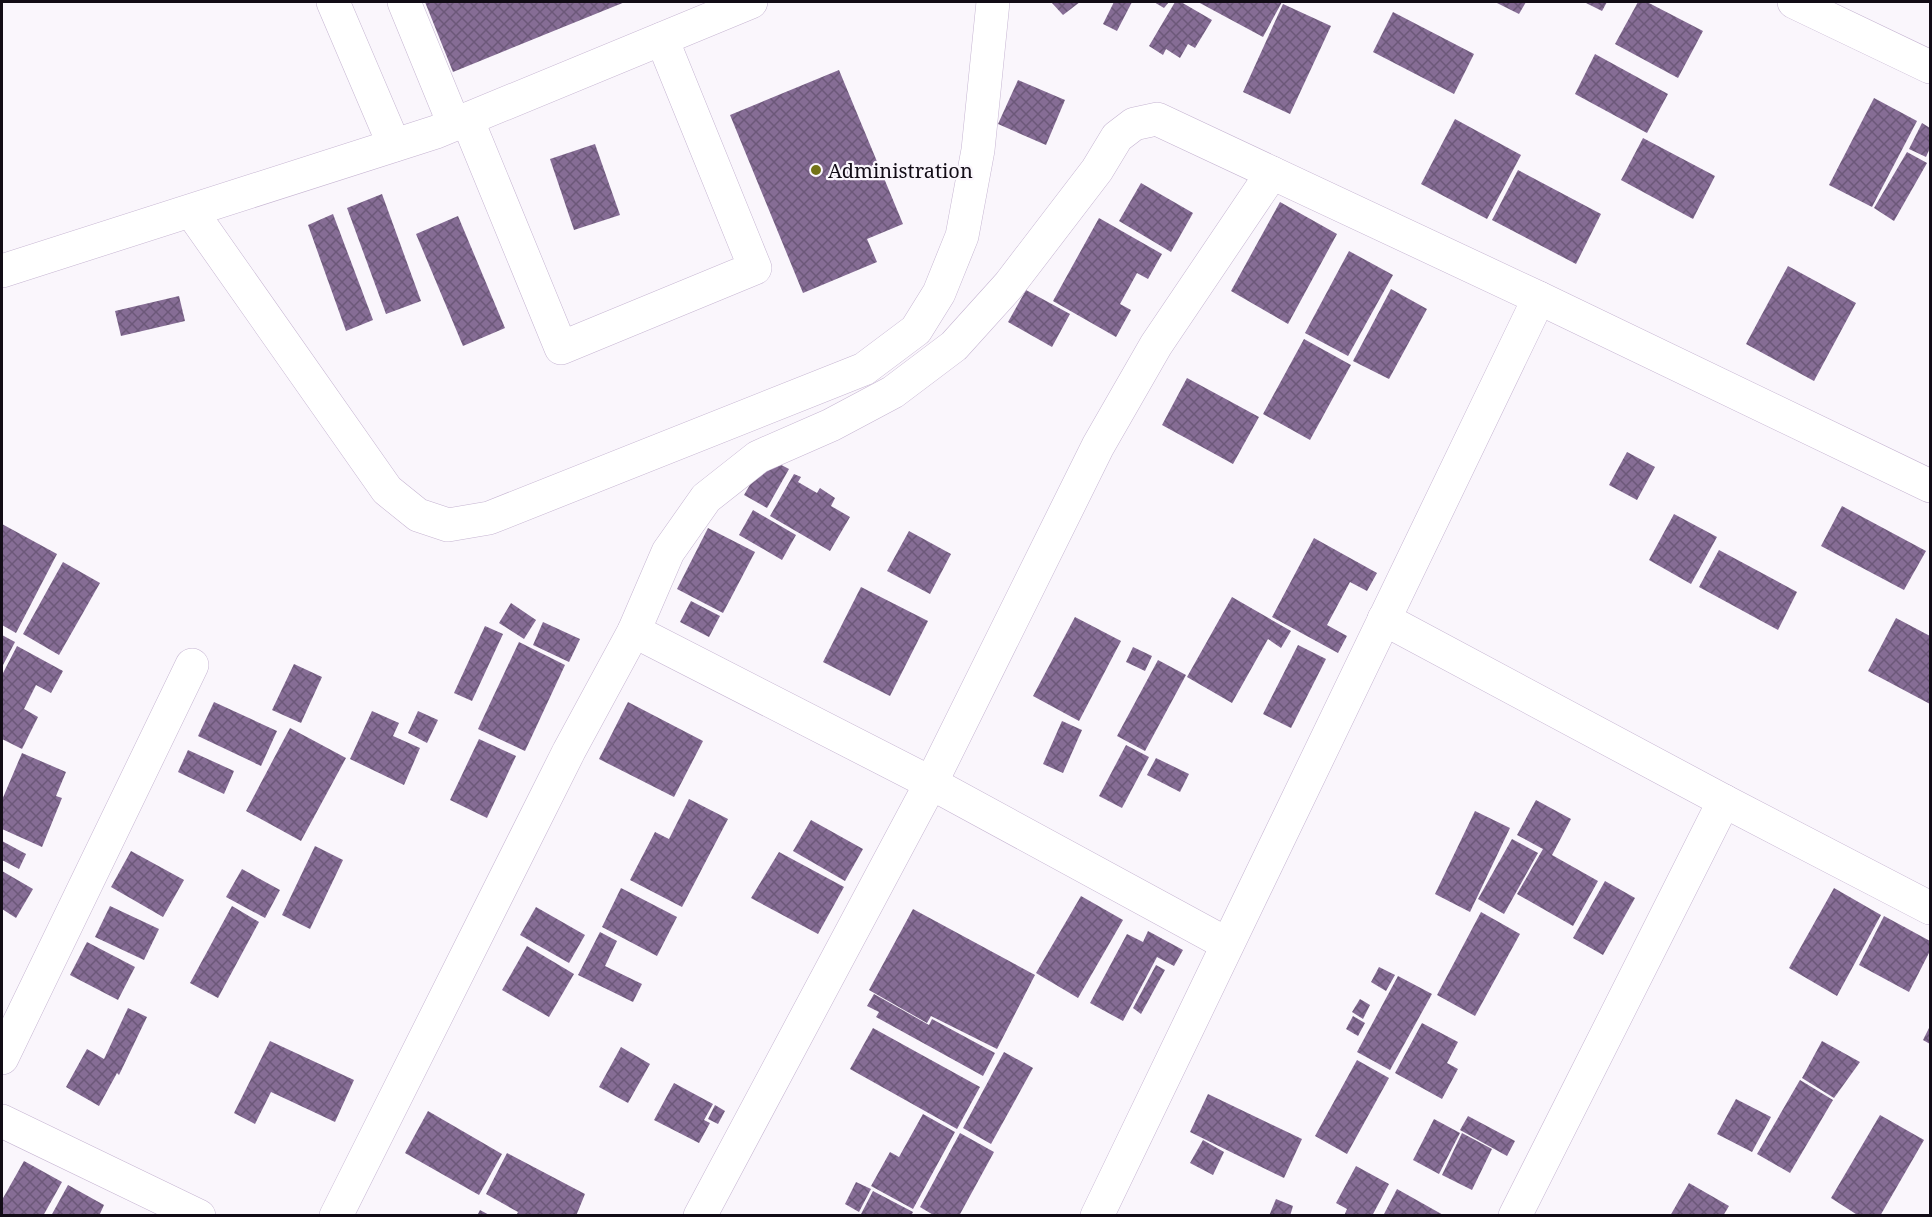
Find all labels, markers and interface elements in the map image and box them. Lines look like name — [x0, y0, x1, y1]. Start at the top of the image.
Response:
place label: Administration — [828, 157, 973, 184]
marker: Administration — [809, 163, 823, 177]

